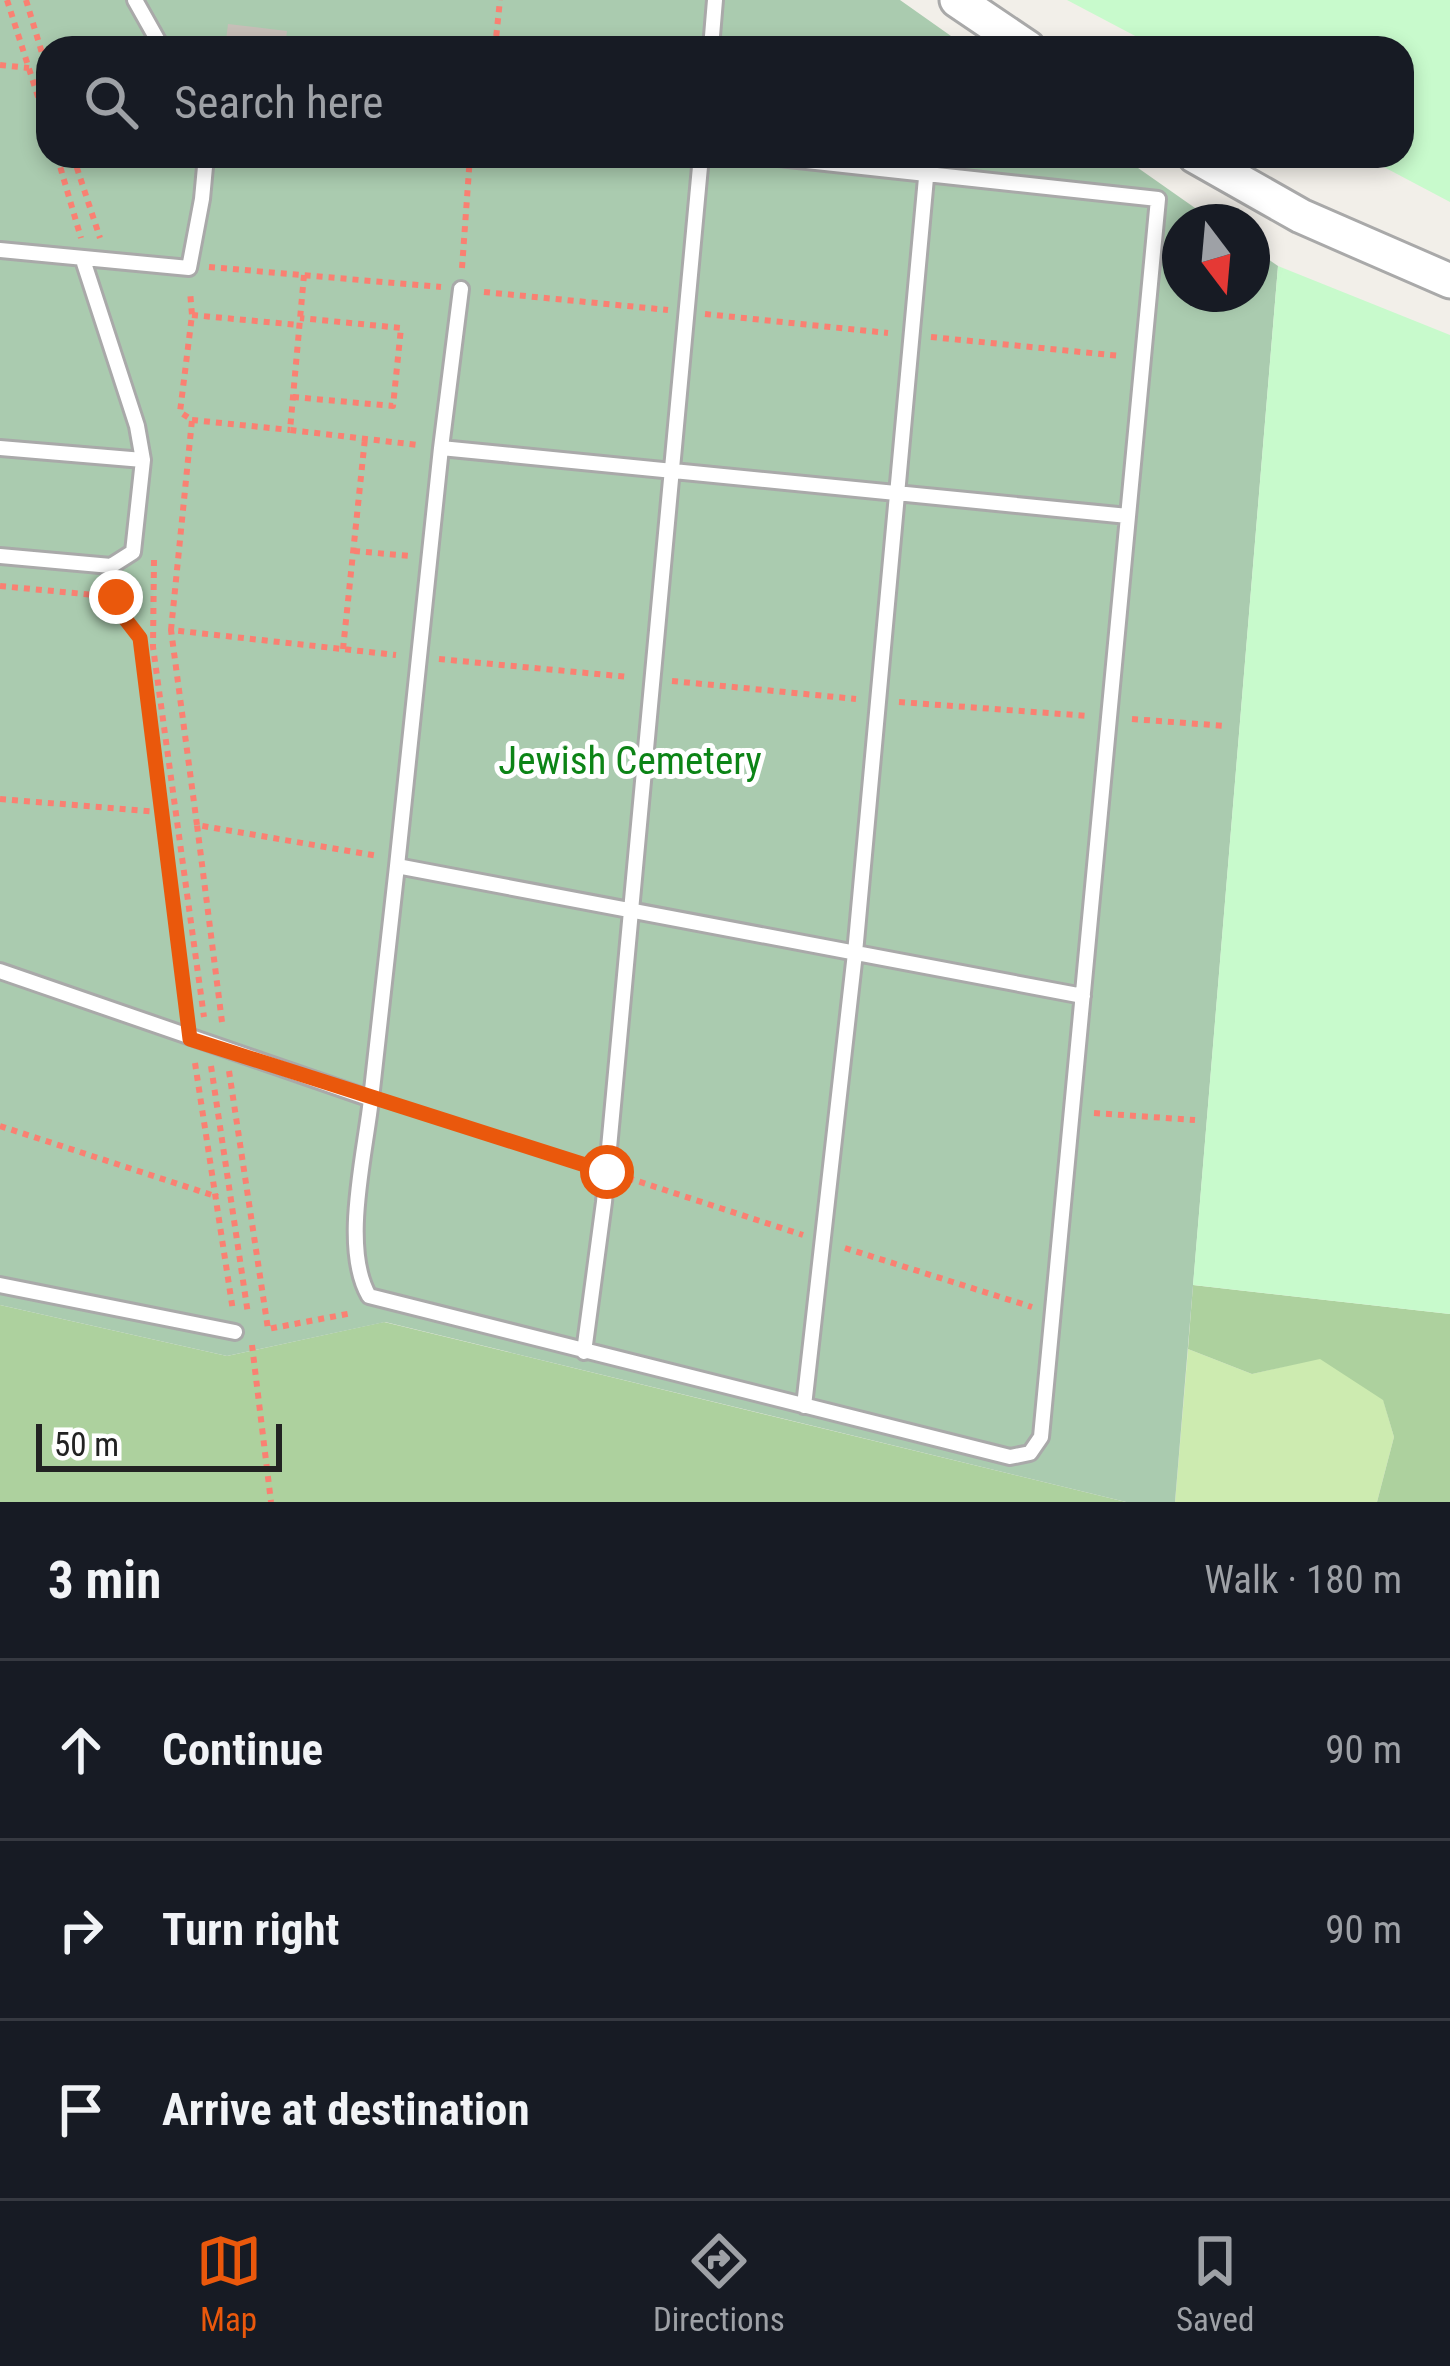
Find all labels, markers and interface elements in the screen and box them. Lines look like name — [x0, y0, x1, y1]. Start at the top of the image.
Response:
search box — [36, 36, 1414, 168]
icon: search — [78, 69, 144, 135]
text: Search here — [174, 76, 383, 129]
north arrow — [1162, 204, 1270, 312]
route end — [89, 570, 143, 624]
park label: Jewish Cemetery — [498, 738, 762, 784]
route start — [580, 1145, 634, 1199]
scale bar — [36, 1418, 282, 1471]
text: 50 m — [54, 1425, 119, 1464]
text: 3 min — [48, 1551, 161, 1610]
text: Walk · 180 m — [1204, 1557, 1402, 1603]
icon: ahead — [48, 1717, 114, 1783]
text: Continue — [162, 1723, 323, 1776]
text: 90 m — [1325, 1727, 1402, 1773]
icon: right — [48, 1897, 114, 1963]
text: Turn right — [162, 1903, 339, 1956]
text: 90 m — [1325, 1907, 1402, 1953]
icon: arrive — [48, 2077, 114, 2143]
text: Arrive at destination — [162, 2083, 530, 2136]
tab: Map — [196, 2228, 262, 2339]
tab: Directions — [653, 2228, 785, 2339]
tab: Saved — [1176, 2228, 1254, 2339]

